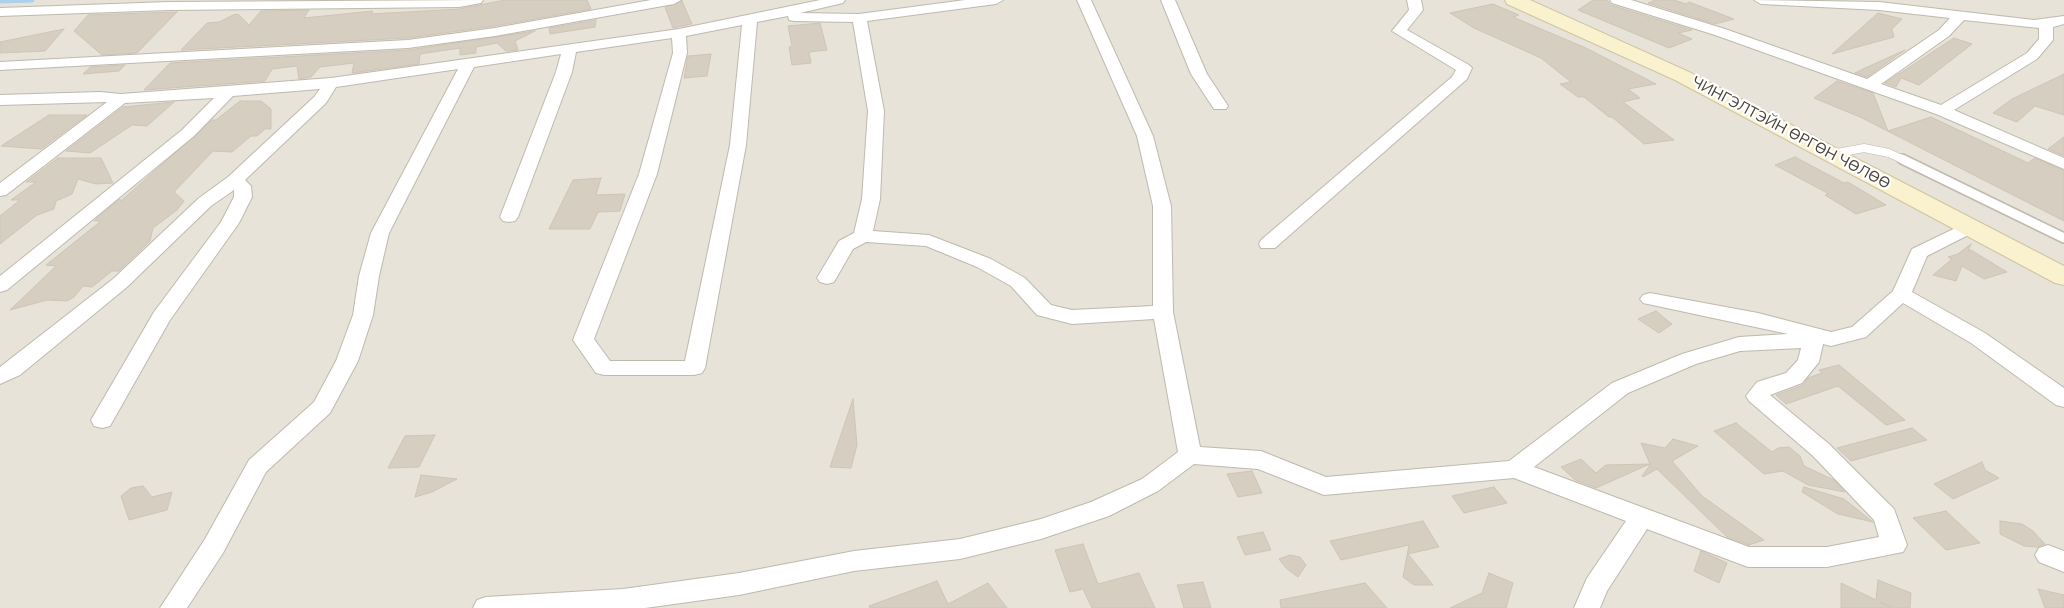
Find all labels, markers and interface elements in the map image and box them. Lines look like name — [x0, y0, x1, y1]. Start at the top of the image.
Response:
street label: ЧИНГЭЛТЭЙН ӨРГӨН ЧӨЛӨӨ — [1689, 73, 1893, 193]

